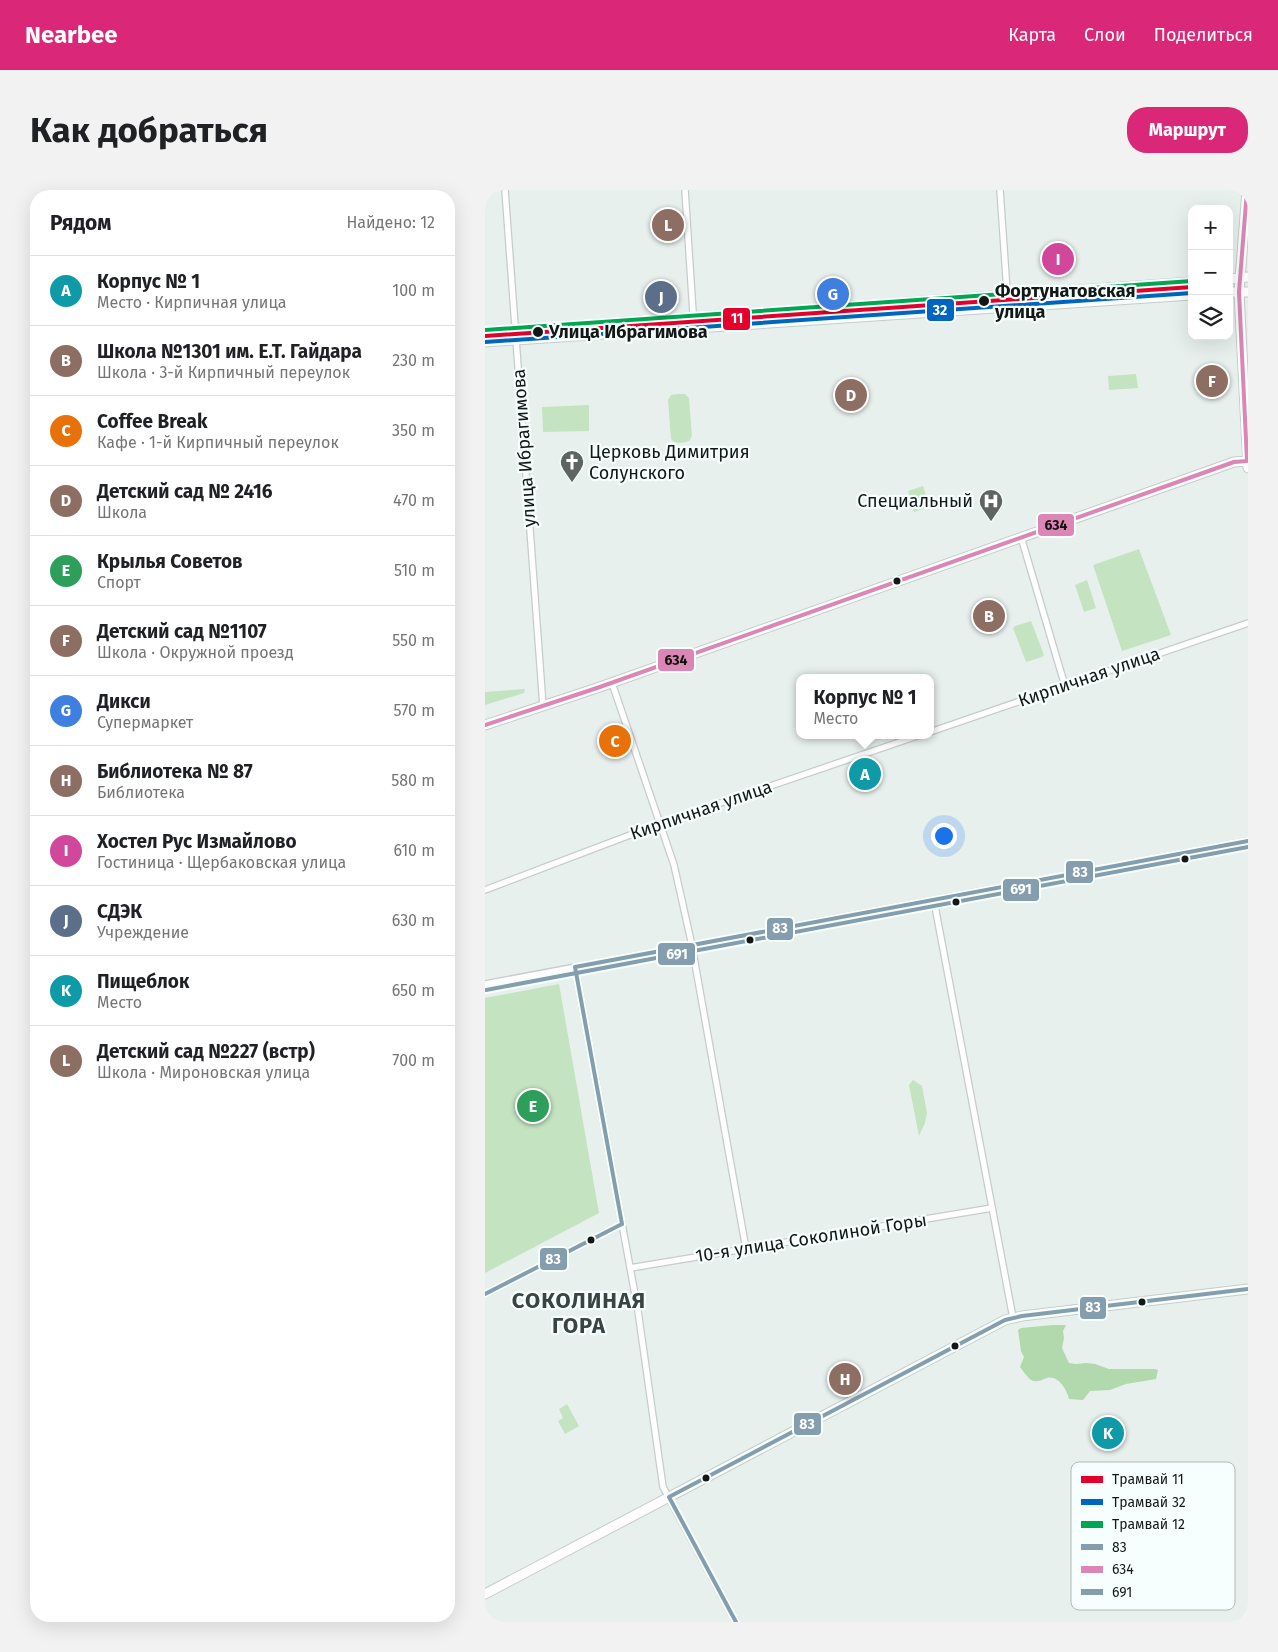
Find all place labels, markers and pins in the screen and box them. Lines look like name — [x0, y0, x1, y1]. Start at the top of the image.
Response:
pin: L — [652, 206, 684, 244]
pin: I — [1042, 240, 1074, 278]
pin: G — [817, 275, 849, 313]
pin: J — [645, 278, 677, 316]
place label: Фортунатовская улица — [994, 280, 1136, 323]
marker: Фортунатовская улица — [977, 294, 991, 308]
place label: Улица Ибрагимова — [548, 321, 708, 343]
marker: Улица Ибрагимова — [531, 325, 545, 339]
pin: F — [1196, 362, 1228, 400]
pin: D — [835, 376, 867, 414]
place label: Церковь Димитрия Солунского — [589, 441, 750, 484]
church icon: Церковь Димитрия Солунского — [559, 449, 585, 483]
hospital icon: Специальный — [978, 488, 1004, 522]
place label: Специальный — [857, 490, 973, 512]
unlabelled marker — [892, 576, 902, 586]
pin: B — [973, 597, 1005, 635]
pin: C — [599, 722, 631, 760]
pin: A — [849, 755, 881, 793]
unlabelled marker — [1180, 854, 1190, 864]
unlabelled marker — [951, 897, 961, 907]
unlabelled marker — [745, 935, 755, 945]
pin: E — [517, 1087, 549, 1125]
unlabelled marker — [586, 1235, 596, 1245]
unlabelled marker — [1137, 1297, 1147, 1307]
unlabelled marker — [950, 1341, 960, 1351]
pin: H — [829, 1360, 861, 1398]
pin: K — [1092, 1414, 1124, 1452]
unlabelled marker — [701, 1473, 711, 1483]

